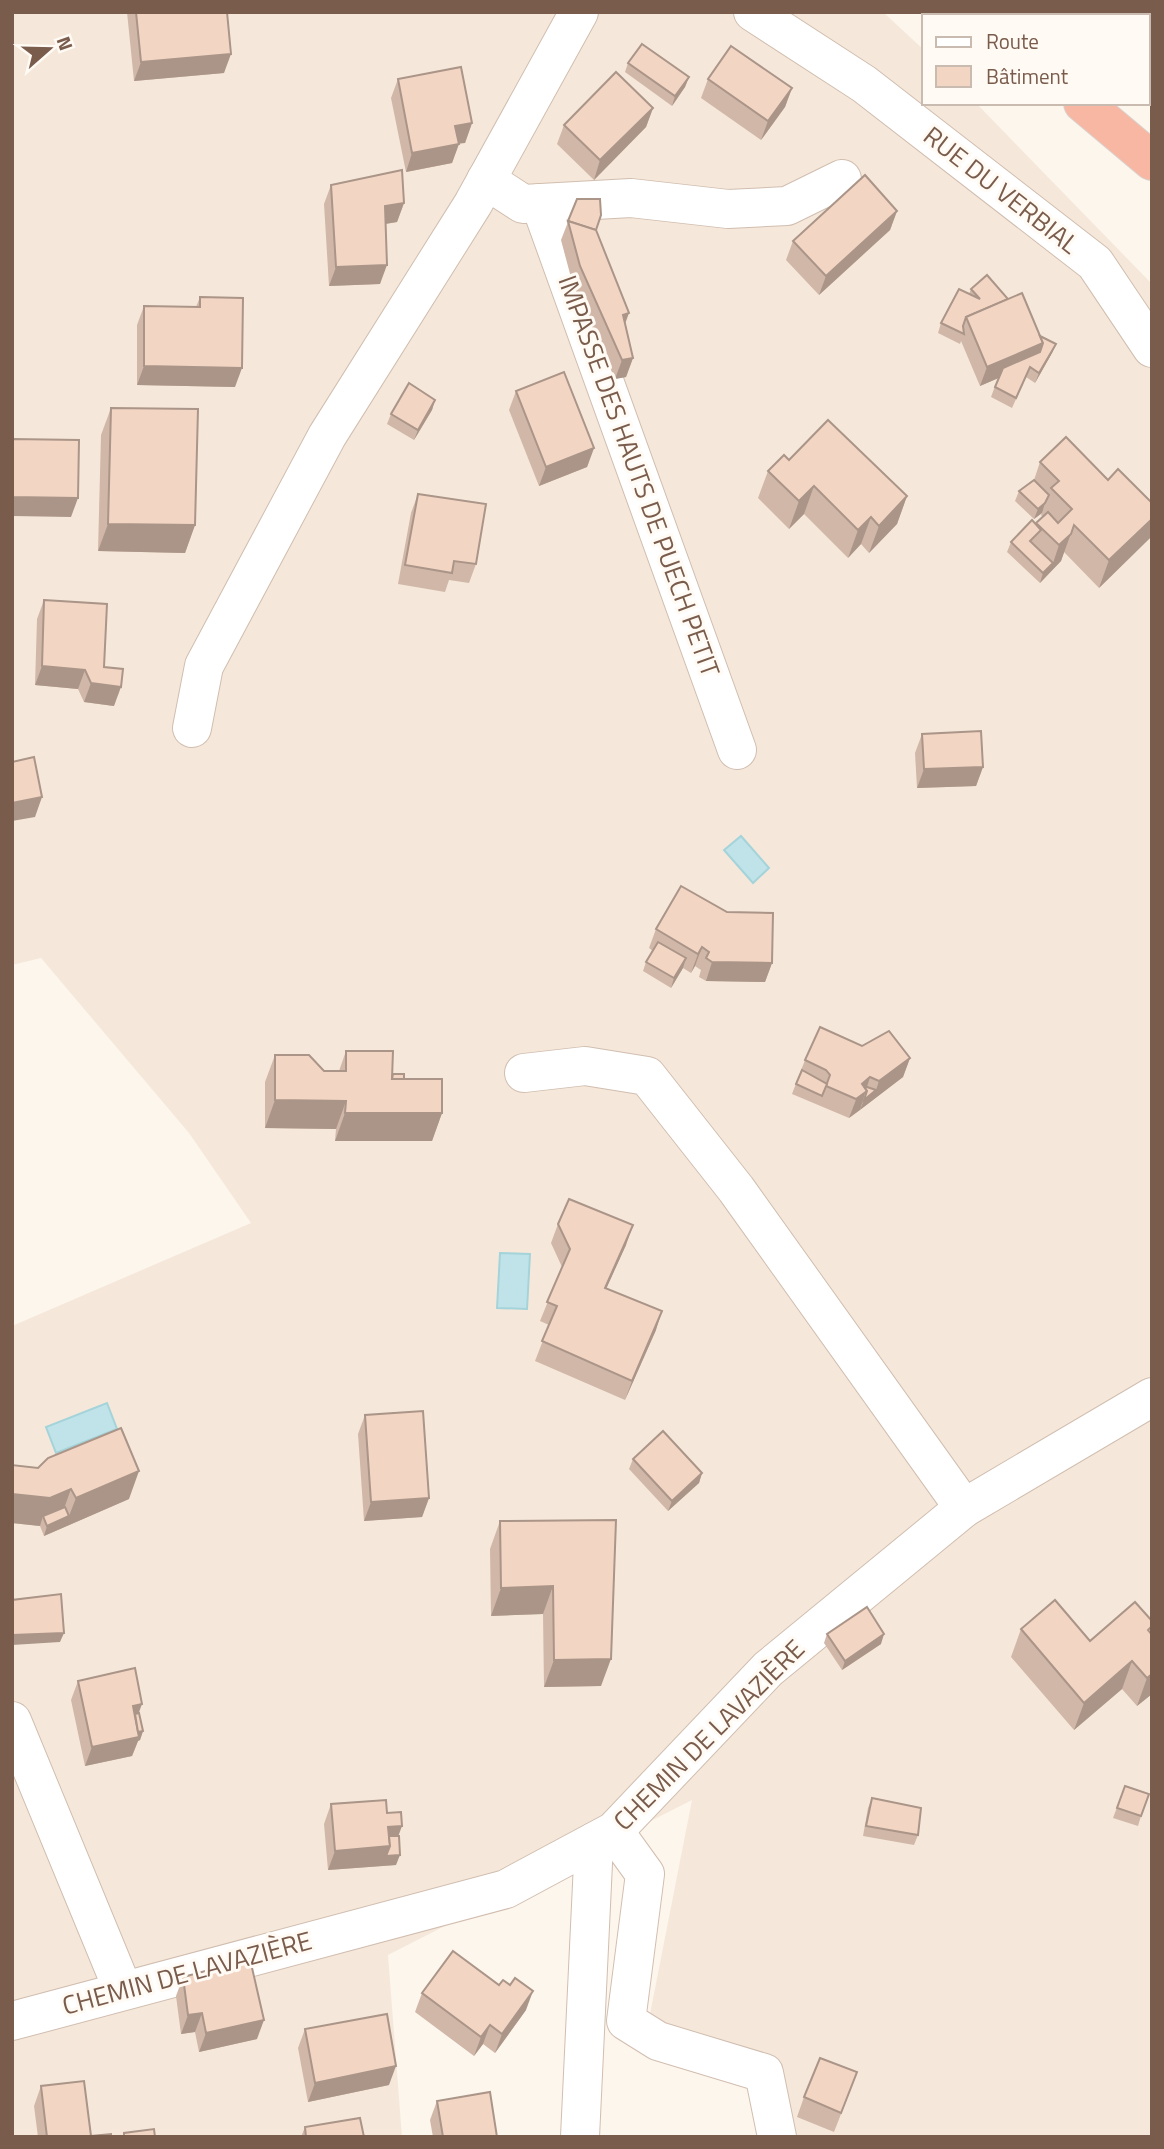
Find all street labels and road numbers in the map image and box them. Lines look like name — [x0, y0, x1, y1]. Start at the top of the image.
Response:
street label: RUE DU VERBIAL — [915, 116, 1088, 263]
street label: IMPASSE DES HAUTS DE PUECH PETIT — [549, 270, 731, 682]
street label: CHEMIN DE LAVAZIÈRE — [604, 1630, 813, 1839]
street label: CHEMIN DE LAVAZIÈRE — [58, 1920, 316, 2025]

